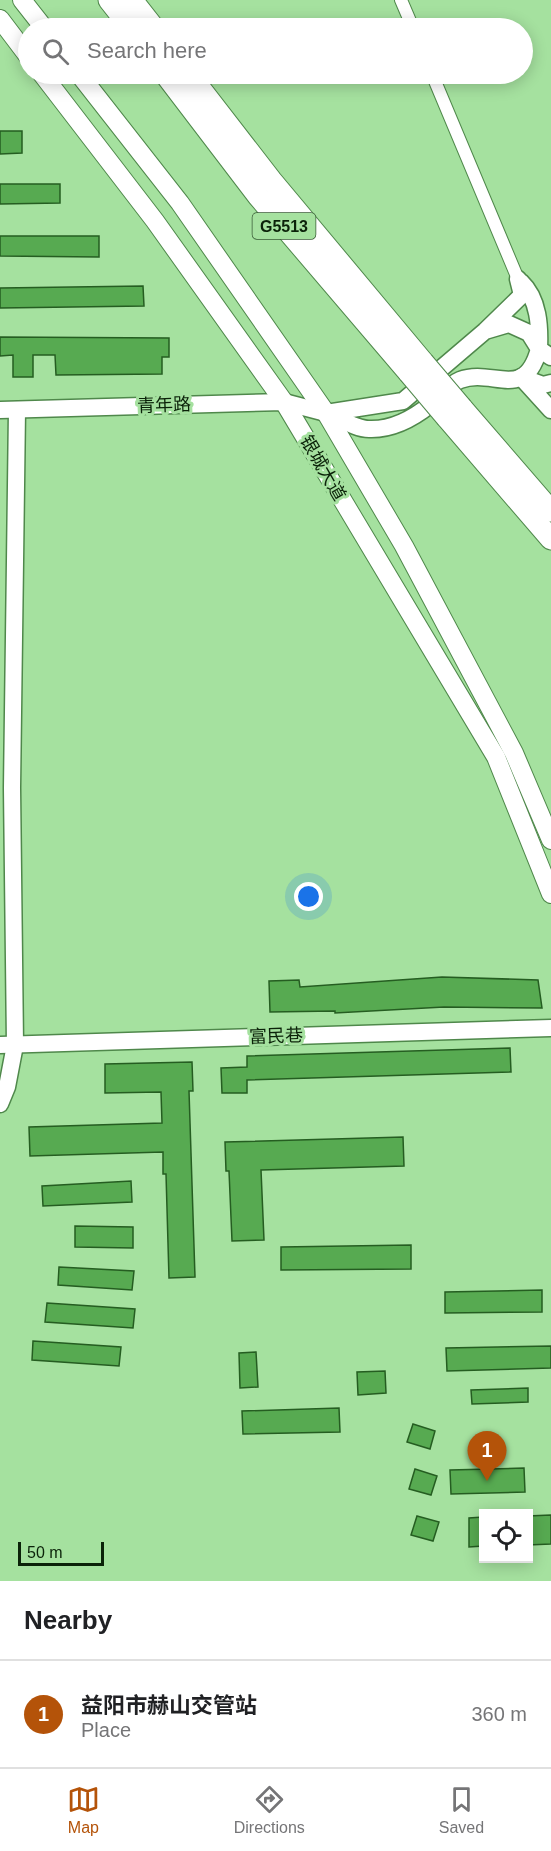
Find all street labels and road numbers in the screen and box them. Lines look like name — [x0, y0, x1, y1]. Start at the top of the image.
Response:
road number: G5513 — [252, 213, 316, 239]
street label: 青年路 — [137, 394, 191, 416]
street label: 银城大道 — [296, 432, 350, 504]
street label: 富民巷 — [249, 1025, 303, 1047]

